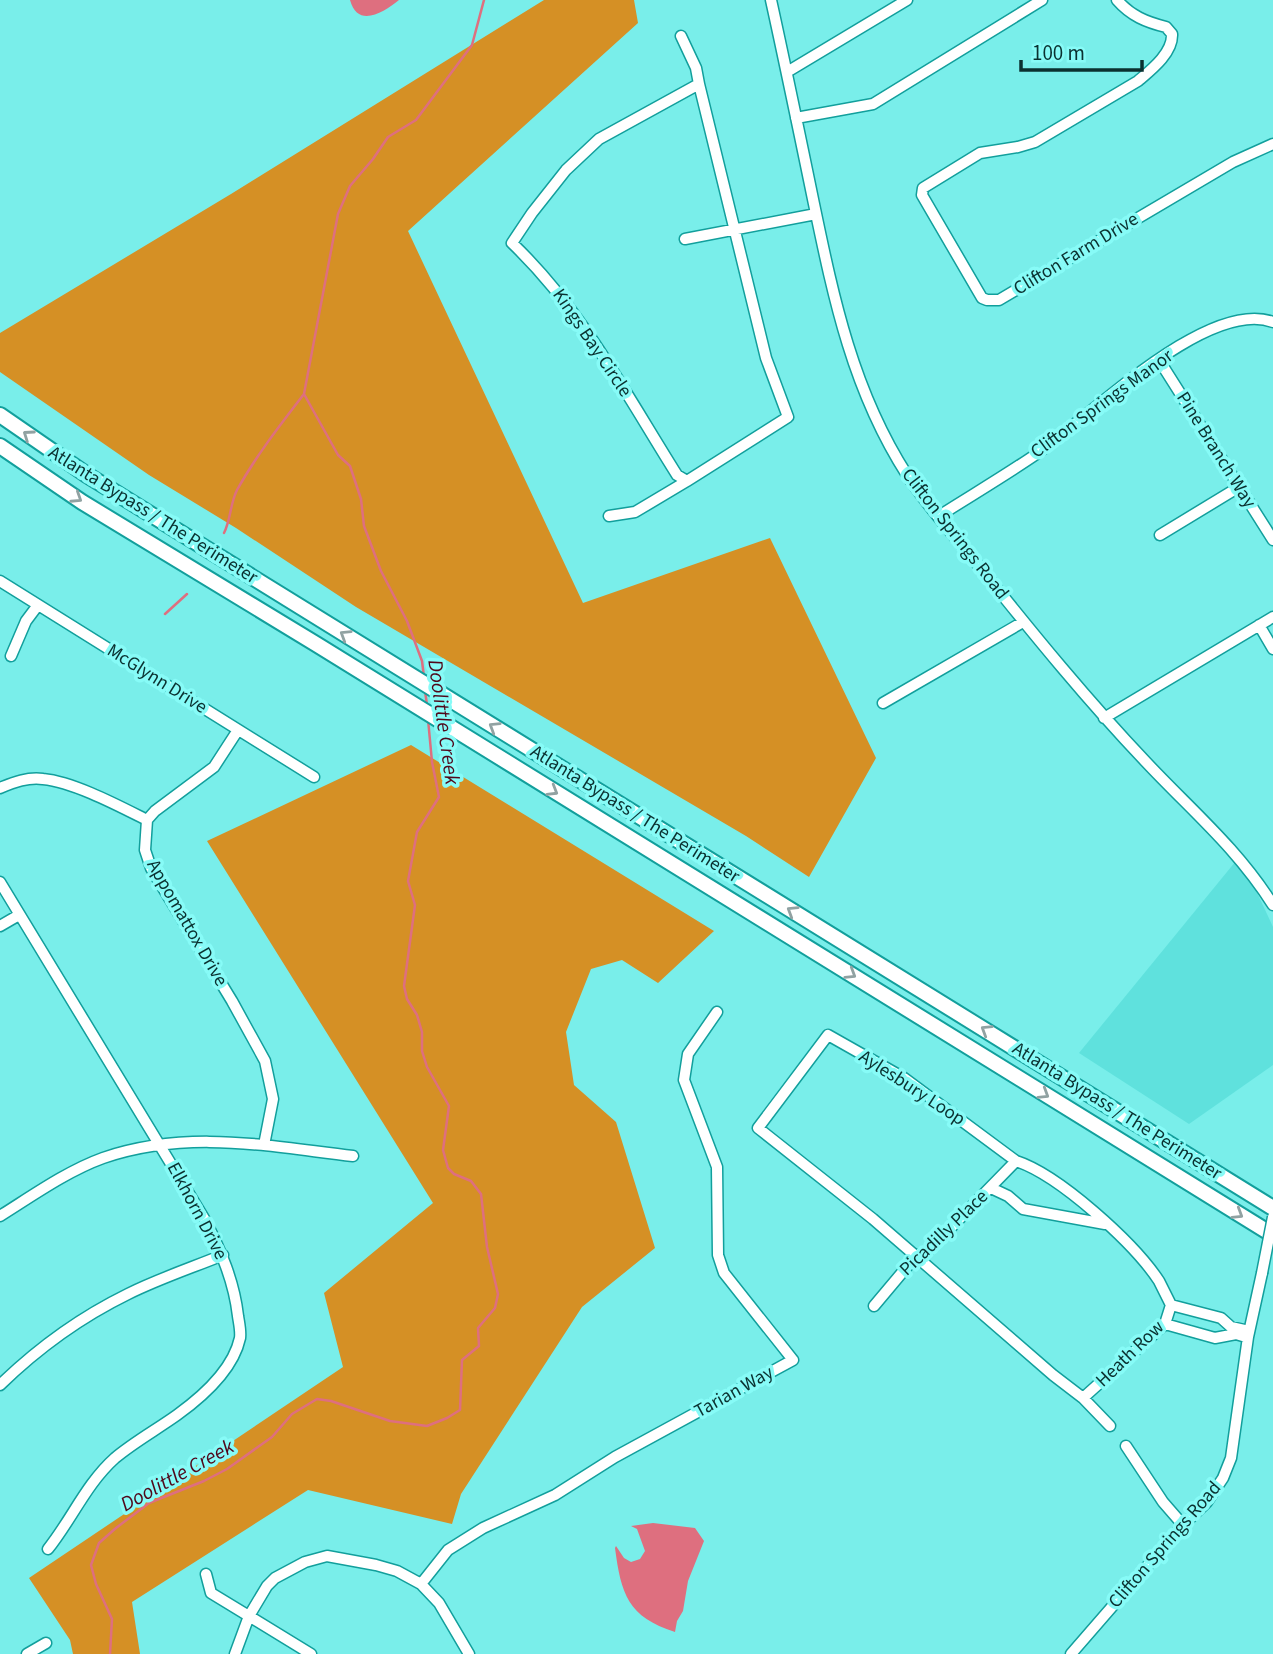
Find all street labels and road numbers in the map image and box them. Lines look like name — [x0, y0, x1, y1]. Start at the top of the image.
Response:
street label: Clifton Farm Drive — [1008, 206, 1144, 302]
street label: Kings Bay Circle — [546, 283, 638, 403]
street label: Clifton Springs Manor — [1025, 343, 1179, 465]
street label: Pine Branch Way — [1170, 387, 1263, 513]
street label: Atlanta Bypass / The Perimeter — [43, 439, 263, 591]
street label: Clifton Springs Road — [895, 463, 1015, 605]
street label: McGlynn Drive — [102, 637, 212, 721]
street label: Atlanta Bypass / The Perimeter — [525, 738, 745, 890]
street label: Appomattox Drive — [140, 855, 234, 991]
street label: Atlanta Bypass / The Perimeter — [1007, 1035, 1227, 1187]
street label: Aylesbury Loop — [853, 1043, 971, 1133]
street label: Elkhorn Drive — [160, 1157, 234, 1265]
street label: Picadilly Place — [894, 1184, 994, 1282]
street label: Heath Row — [1090, 1314, 1171, 1394]
street label: Tarian Way — [690, 1359, 778, 1425]
street label: Clifton Springs Road — [1102, 1476, 1228, 1614]

